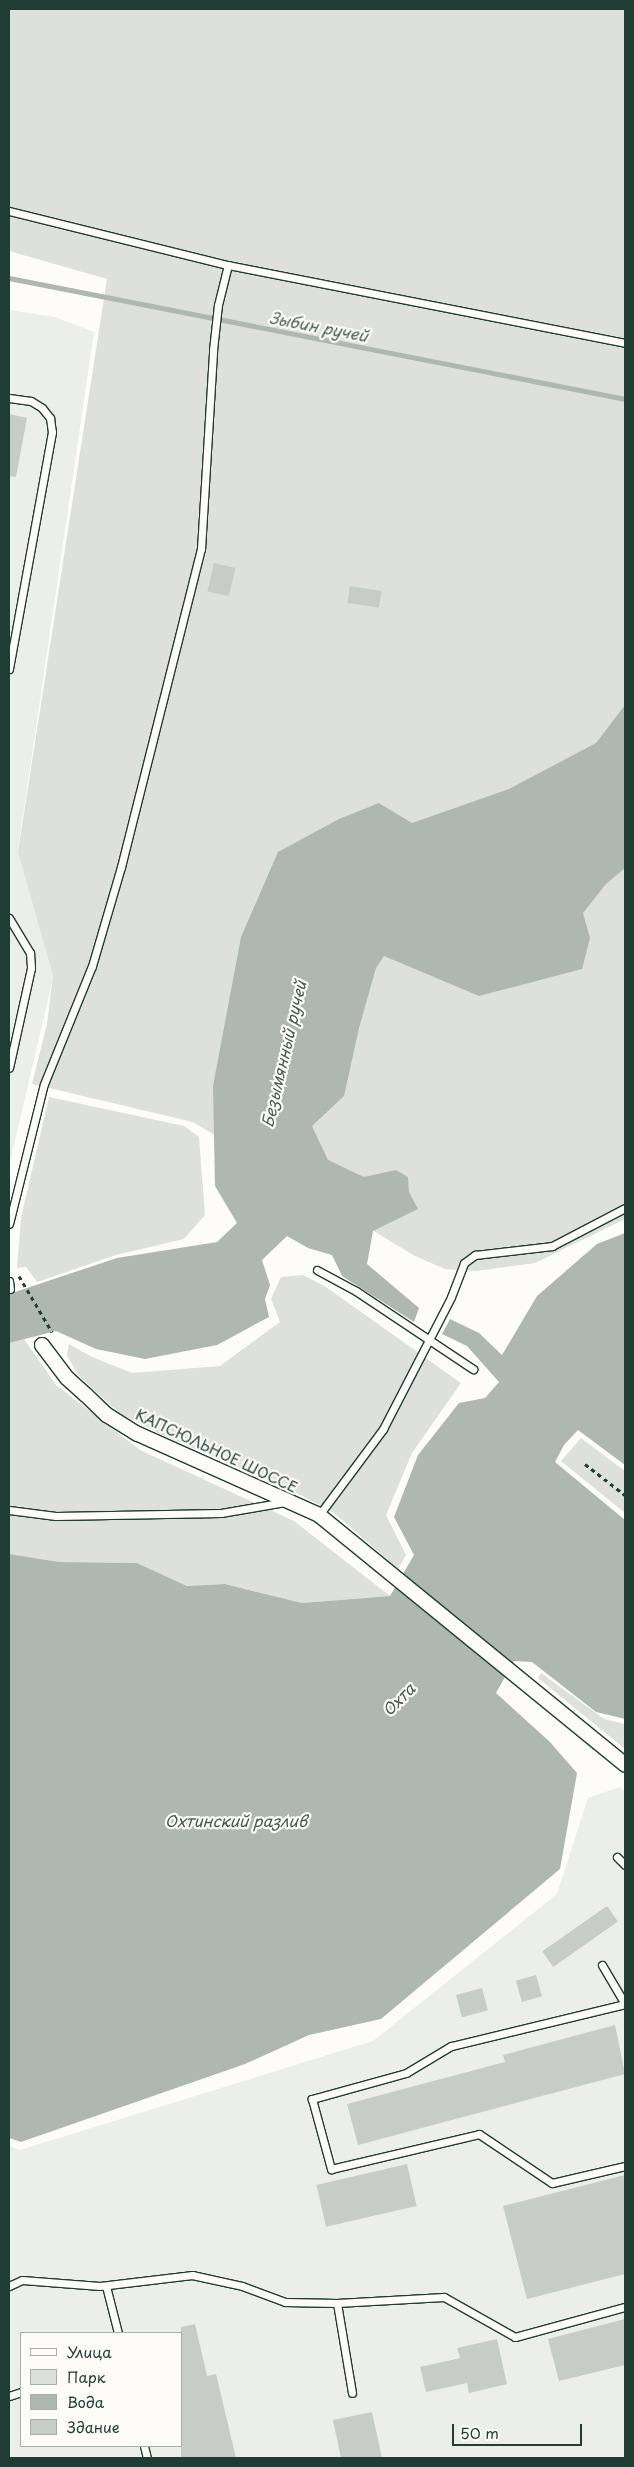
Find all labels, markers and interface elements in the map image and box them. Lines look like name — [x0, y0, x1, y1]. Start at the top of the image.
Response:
water label: Зыбин ручей — [268, 307, 370, 345]
water label: Безымянный ручей — [257, 978, 309, 1130]
street label: КАПСЮЛЬНОЕ ШОССЕ — [132, 1404, 302, 1496]
water label: Охта — [378, 1679, 418, 1719]
water label: Охтинский разлив — [164, 1810, 308, 1830]
legend — [20, 2332, 182, 2447]
text: Улица — [67, 2340, 112, 2363]
text: Парк — [67, 2365, 106, 2388]
text: Вода — [67, 2390, 104, 2413]
scale bar — [454, 2414, 584, 2446]
text: Здание — [67, 2415, 120, 2438]
text: 50 m — [460, 2421, 499, 2444]

